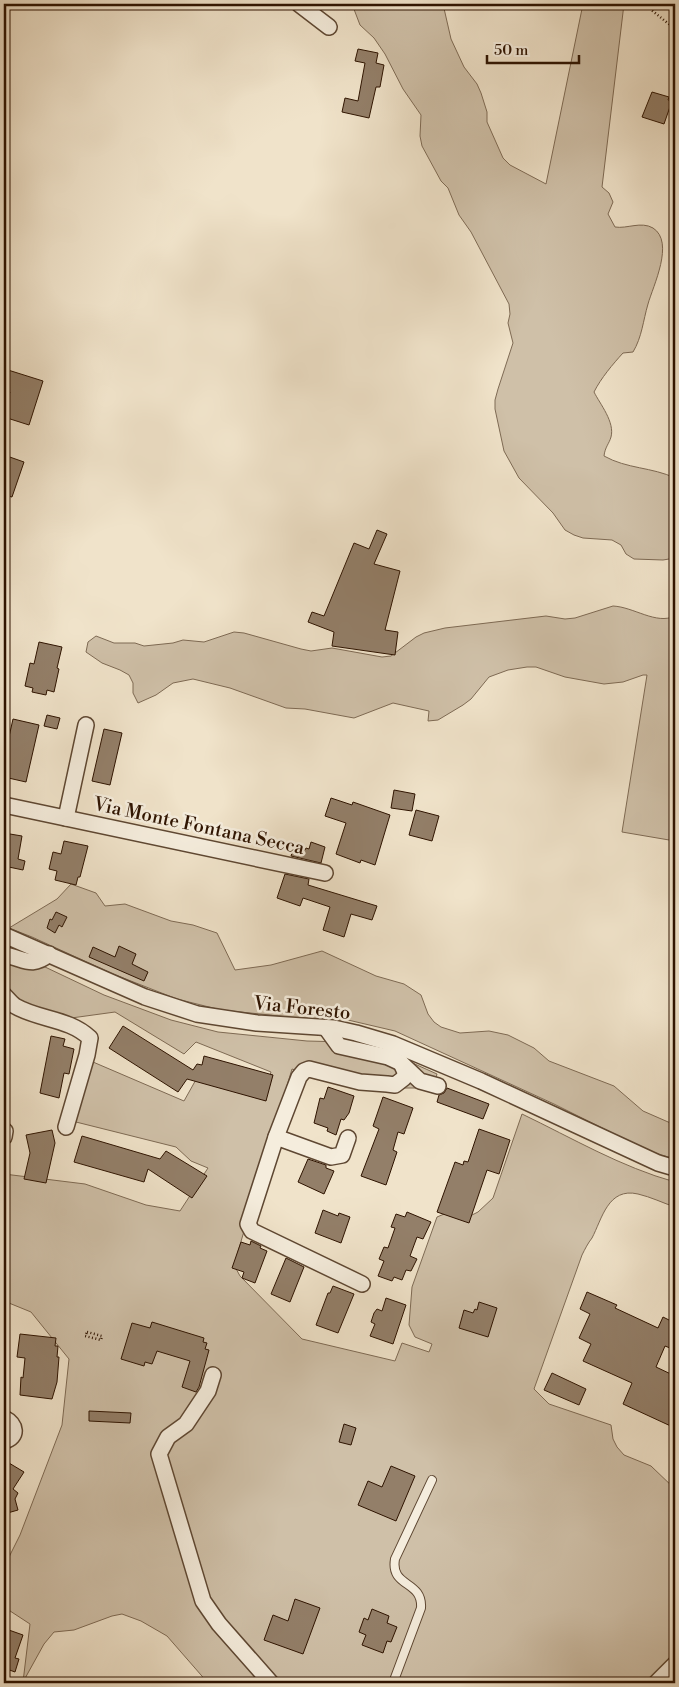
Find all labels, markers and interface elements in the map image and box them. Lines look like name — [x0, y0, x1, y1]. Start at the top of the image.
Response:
scale bar — [487, 32, 579, 64]
text: 50 m — [494, 41, 528, 60]
street label: Via Monte Fontana Secca — [90, 792, 307, 860]
street label: Via Foresto — [251, 991, 352, 1025]

